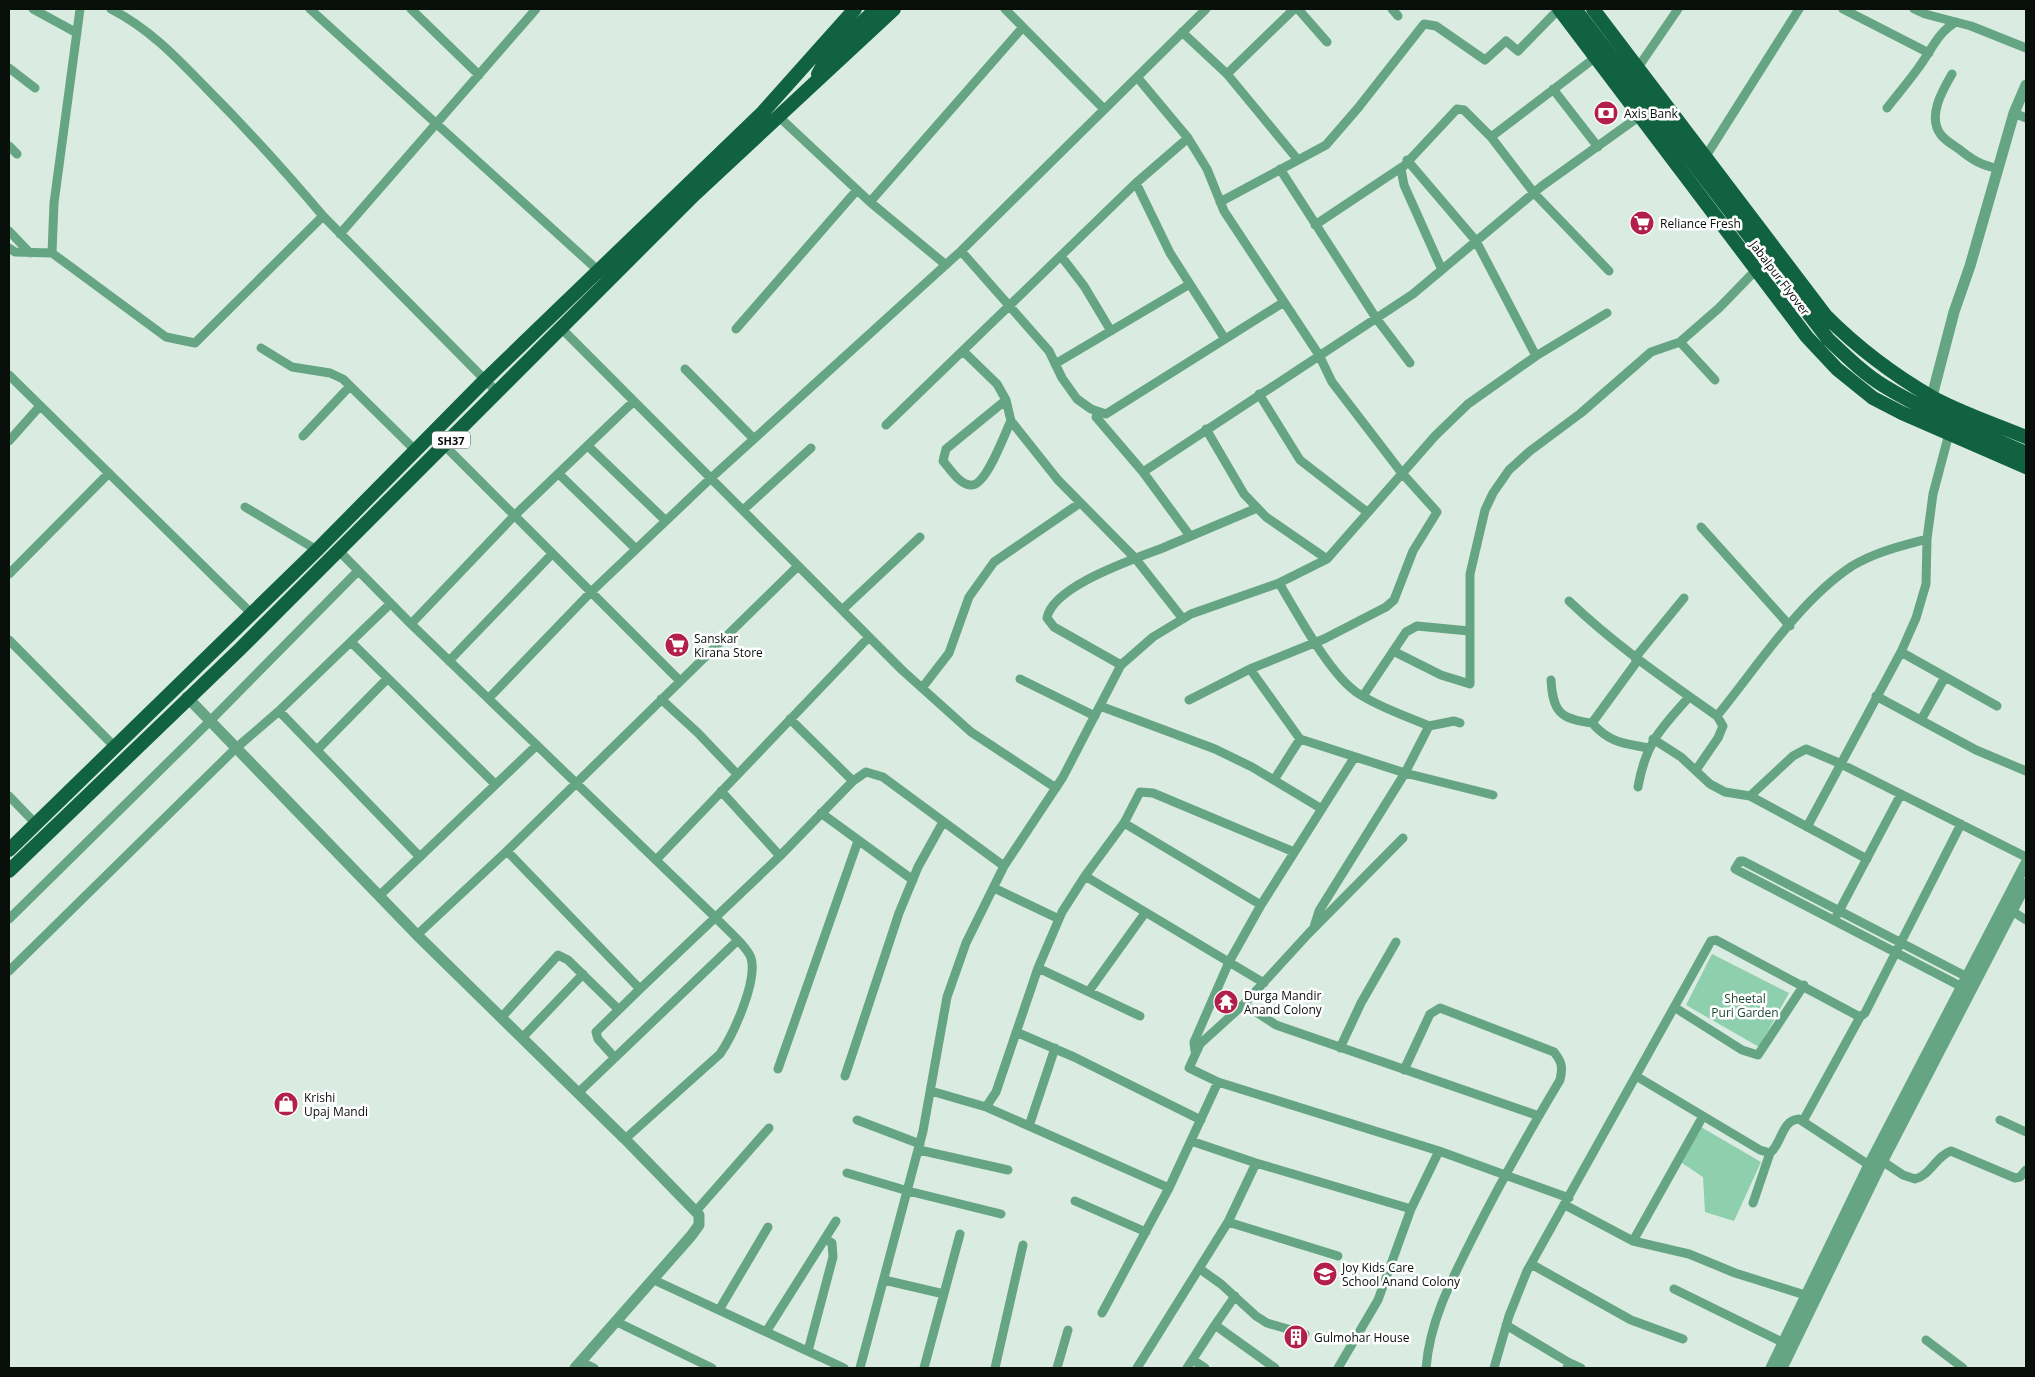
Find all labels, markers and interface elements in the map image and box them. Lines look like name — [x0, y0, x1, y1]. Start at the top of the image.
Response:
bank icon: Axis Bank — [1593, 100, 1619, 126]
place label: Axis Bank — [1624, 105, 1679, 122]
supermarket icon: Reliance Fresh — [1629, 210, 1655, 236]
place label: Reliance Fresh — [1660, 215, 1741, 232]
street label: Jabalpur Flyover — [1746, 236, 1814, 319]
road number: SH37 — [432, 432, 470, 448]
place label: Sanskar Kirana Store — [694, 630, 763, 661]
supermarket icon: Sanskar Kirana Store — [664, 632, 690, 658]
place label: Durga Mandir Anand Colony — [1244, 987, 1323, 1018]
temple icon: Durga Mandir Anand Colony — [1213, 989, 1239, 1015]
park label: Sheetal Puri Garden — [1711, 990, 1779, 1021]
place label: Krishi Upaj Mandi — [304, 1089, 368, 1120]
shop icon: Krishi Upaj Mandi — [273, 1091, 299, 1117]
place label: Joy Kids Care School Anand Colony — [1341, 1259, 1461, 1290]
school or university icon: Joy Kids Care School Anand Colony — [1312, 1261, 1338, 1287]
building icon: Gulmohar House — [1283, 1324, 1309, 1350]
place label: Gulmohar House — [1314, 1329, 1410, 1346]

